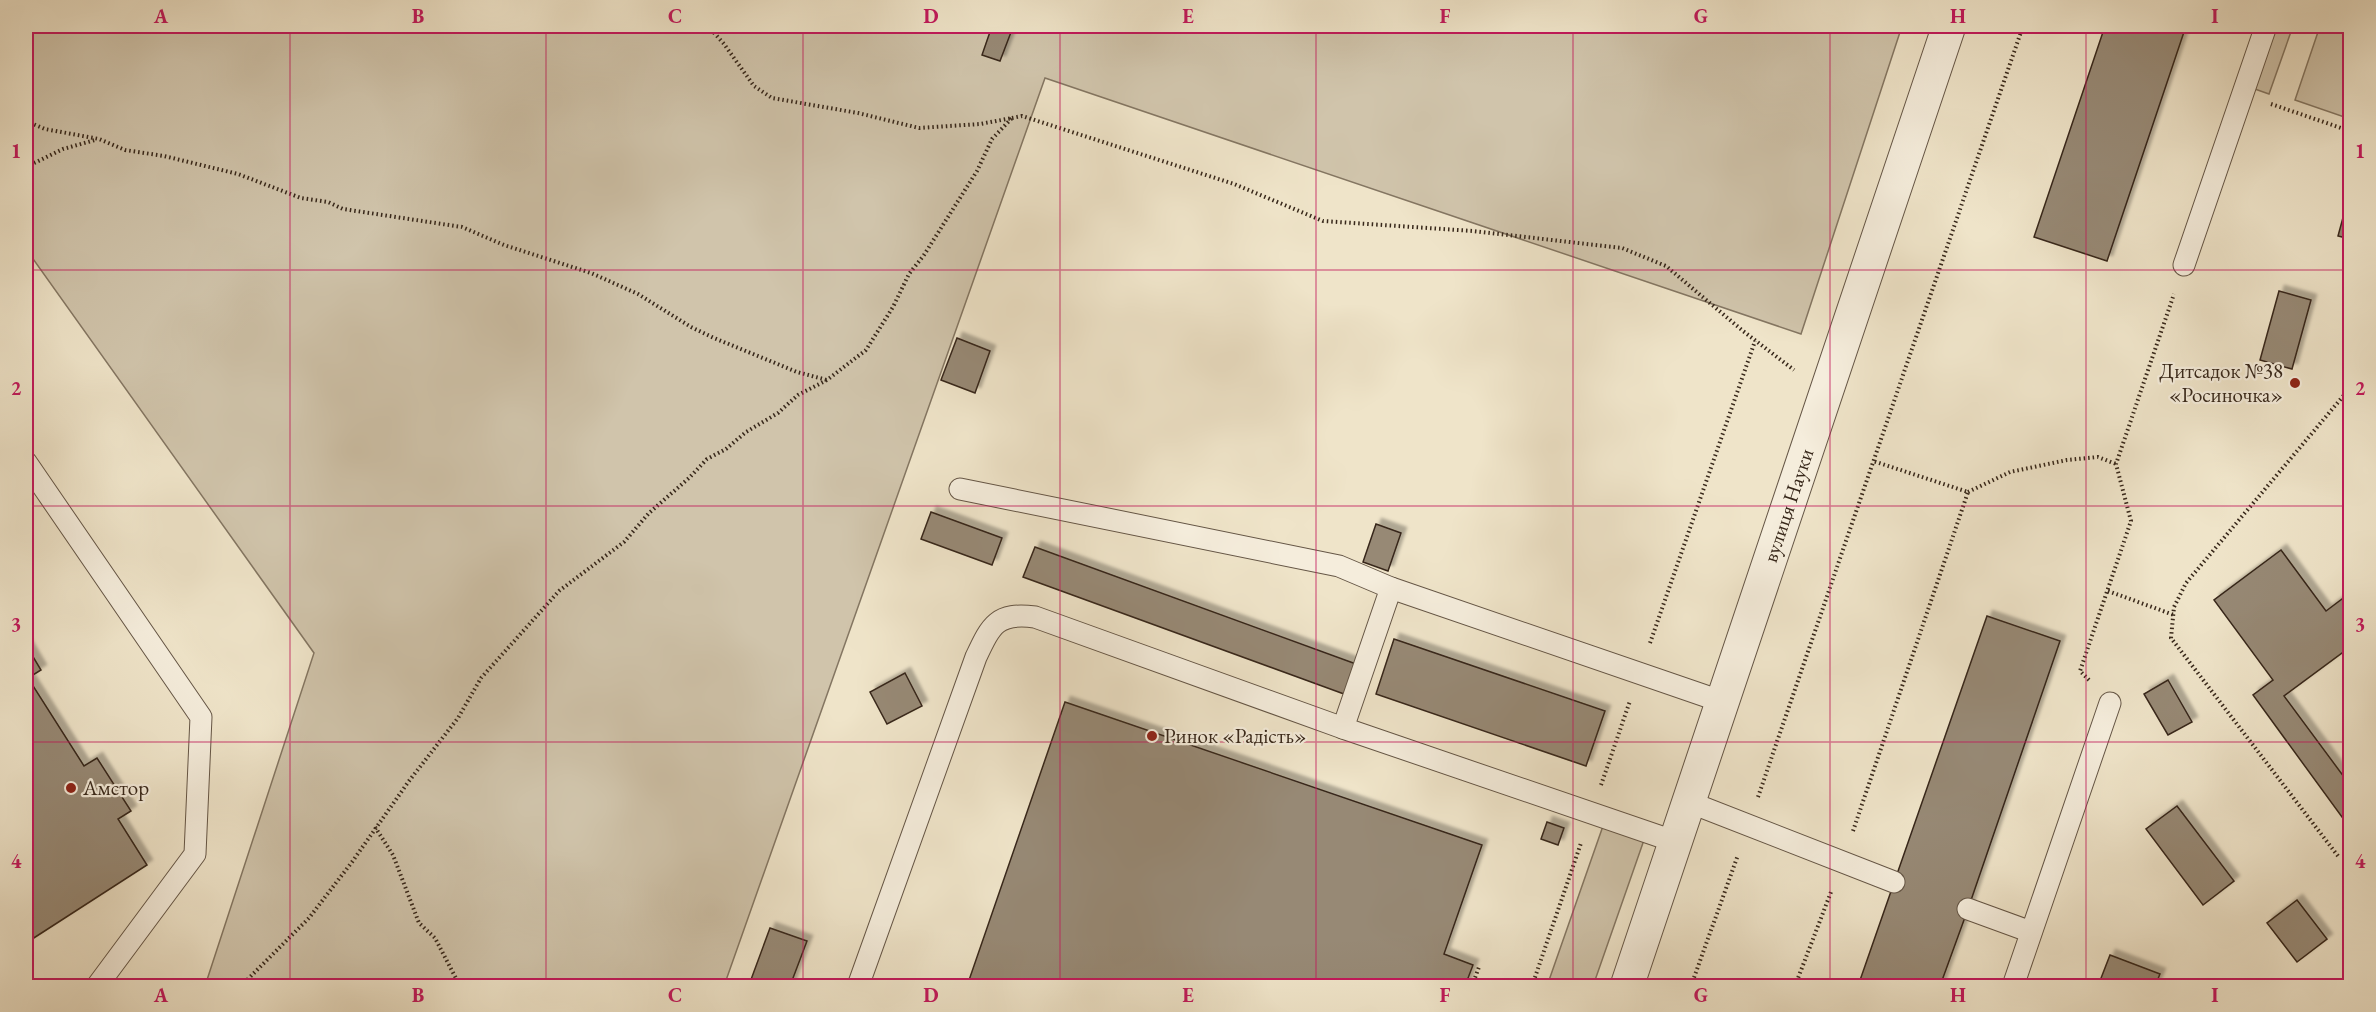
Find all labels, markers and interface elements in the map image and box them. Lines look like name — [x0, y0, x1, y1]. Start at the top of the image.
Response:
text: A — [153, 3, 169, 29]
text: B — [412, 3, 424, 29]
text: C — [668, 3, 682, 29]
text: D — [923, 3, 939, 29]
text: E — [1182, 3, 1194, 29]
text: F — [1440, 3, 1451, 29]
text: G — [1694, 3, 1708, 29]
text: H — [1950, 3, 1966, 29]
text: I — [2211, 3, 2219, 29]
text: 1 — [11, 138, 21, 164]
text: 1 — [2355, 138, 2365, 164]
place label: Дитсадок №38 «Росиночка» — [2159, 357, 2283, 408]
text: 2 — [11, 375, 22, 401]
text: 2 — [2355, 375, 2366, 401]
marker: Дитсадок №38 «Росиночка» — [2288, 376, 2302, 390]
street label: вулиця Науки — [1756, 445, 1819, 566]
text: 3 — [11, 611, 21, 637]
text: 3 — [2355, 611, 2365, 637]
place label: Ринок «Радість» — [1164, 722, 1307, 749]
marker: Ринок «Радість» — [1145, 729, 1159, 743]
place label: Амстор — [82, 774, 149, 801]
marker: Амстор — [64, 781, 78, 795]
text: 4 — [11, 848, 22, 874]
text: 4 — [2355, 848, 2366, 874]
text: A — [153, 982, 169, 1008]
text: B — [412, 982, 424, 1008]
text: C — [668, 982, 682, 1008]
text: D — [923, 982, 939, 1008]
text: E — [1182, 982, 1194, 1008]
text: F — [1440, 982, 1451, 1008]
text: G — [1694, 982, 1708, 1008]
text: H — [1950, 982, 1966, 1008]
text: I — [2211, 982, 2219, 1008]

